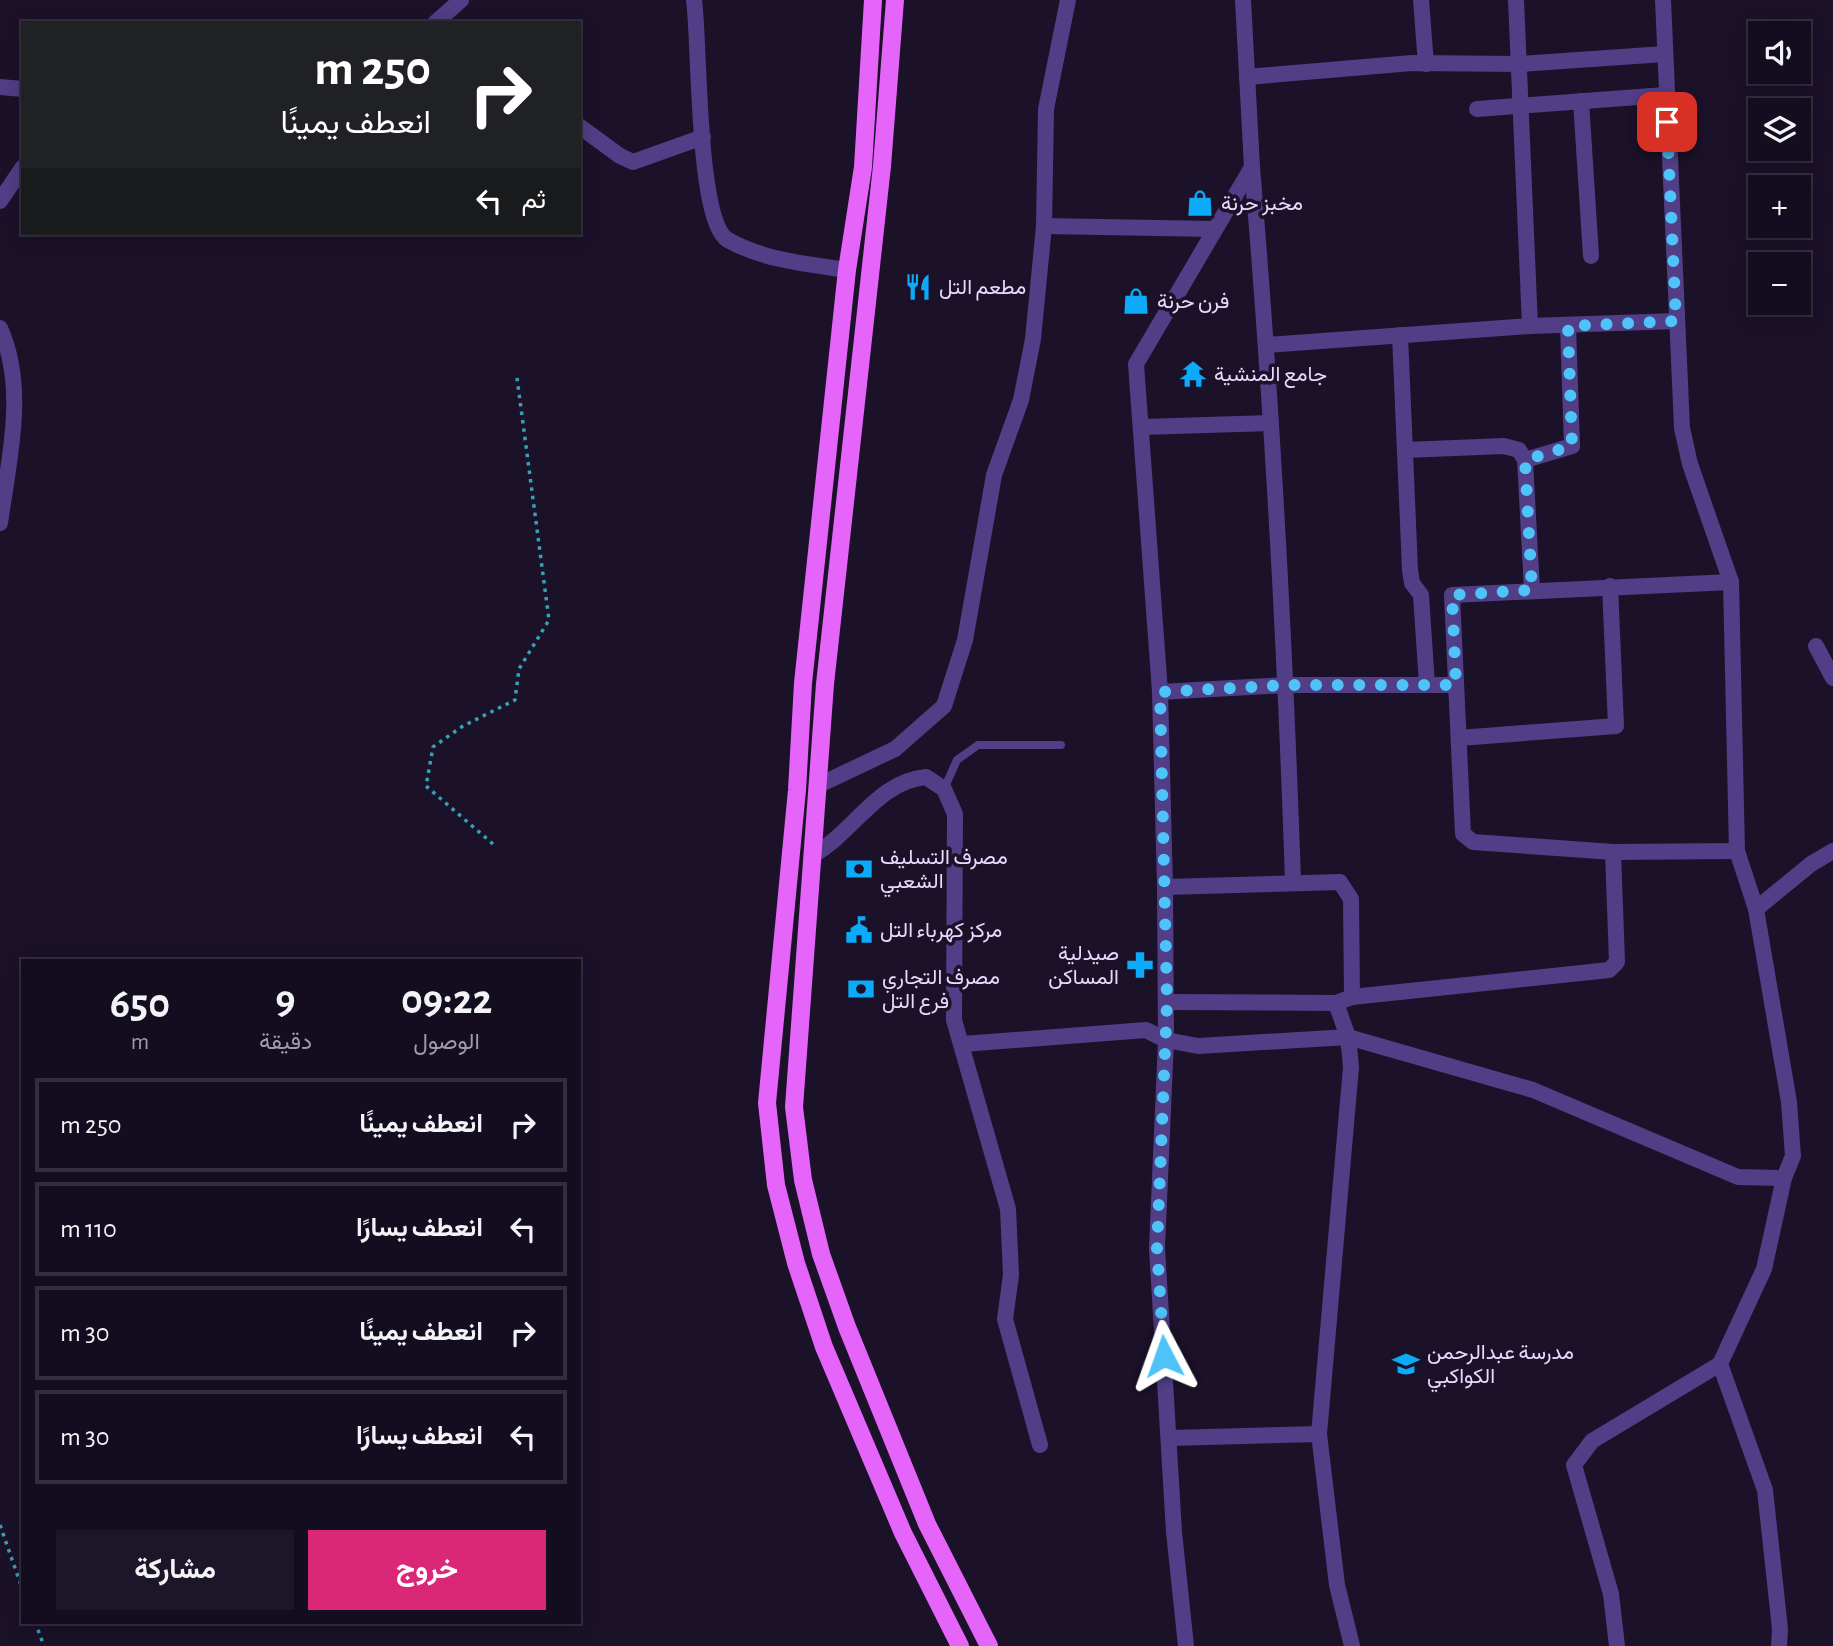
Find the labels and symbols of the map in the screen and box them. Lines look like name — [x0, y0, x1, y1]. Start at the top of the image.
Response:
pin — [1637, 92, 1697, 152]
shop icon: مخبز حرنة — [1185, 188, 1215, 218]
place label: مخبز حرنة — [1221, 193, 1303, 216]
restaurant icon: مطعم التل — [903, 272, 933, 302]
place label: مطعم التل — [939, 277, 1026, 301]
shop icon: فرن حرنة — [1121, 286, 1151, 316]
place label: فرن حرنة — [1157, 291, 1229, 314]
temple icon: جامع المنشية — [1178, 359, 1208, 389]
place label: جامع المنشية — [1214, 364, 1327, 388]
place label: مصرف التسليف الشعبي — [880, 847, 1008, 898]
bank icon: مصرف التسليف الشعبي — [844, 854, 874, 884]
public building icon: مركز كهرباء التل — [844, 915, 874, 945]
place label: مركز كهرباء التل — [880, 920, 1002, 943]
place label: صيدلية المساكن — [1048, 943, 1119, 989]
pharmacy icon: صيدلية المساكن — [1125, 950, 1155, 980]
place label: مصرف التجاري فرع التل — [882, 967, 1000, 1015]
bank icon: مصرف التجاري فرع التل — [846, 974, 876, 1004]
position arrow — [1127, 1319, 1201, 1393]
place label: مدرسة عبدالرحمن الكواكبي — [1427, 1342, 1574, 1393]
school or university icon: مدرسة عبدالرحمن الكواكبي — [1391, 1349, 1421, 1379]

